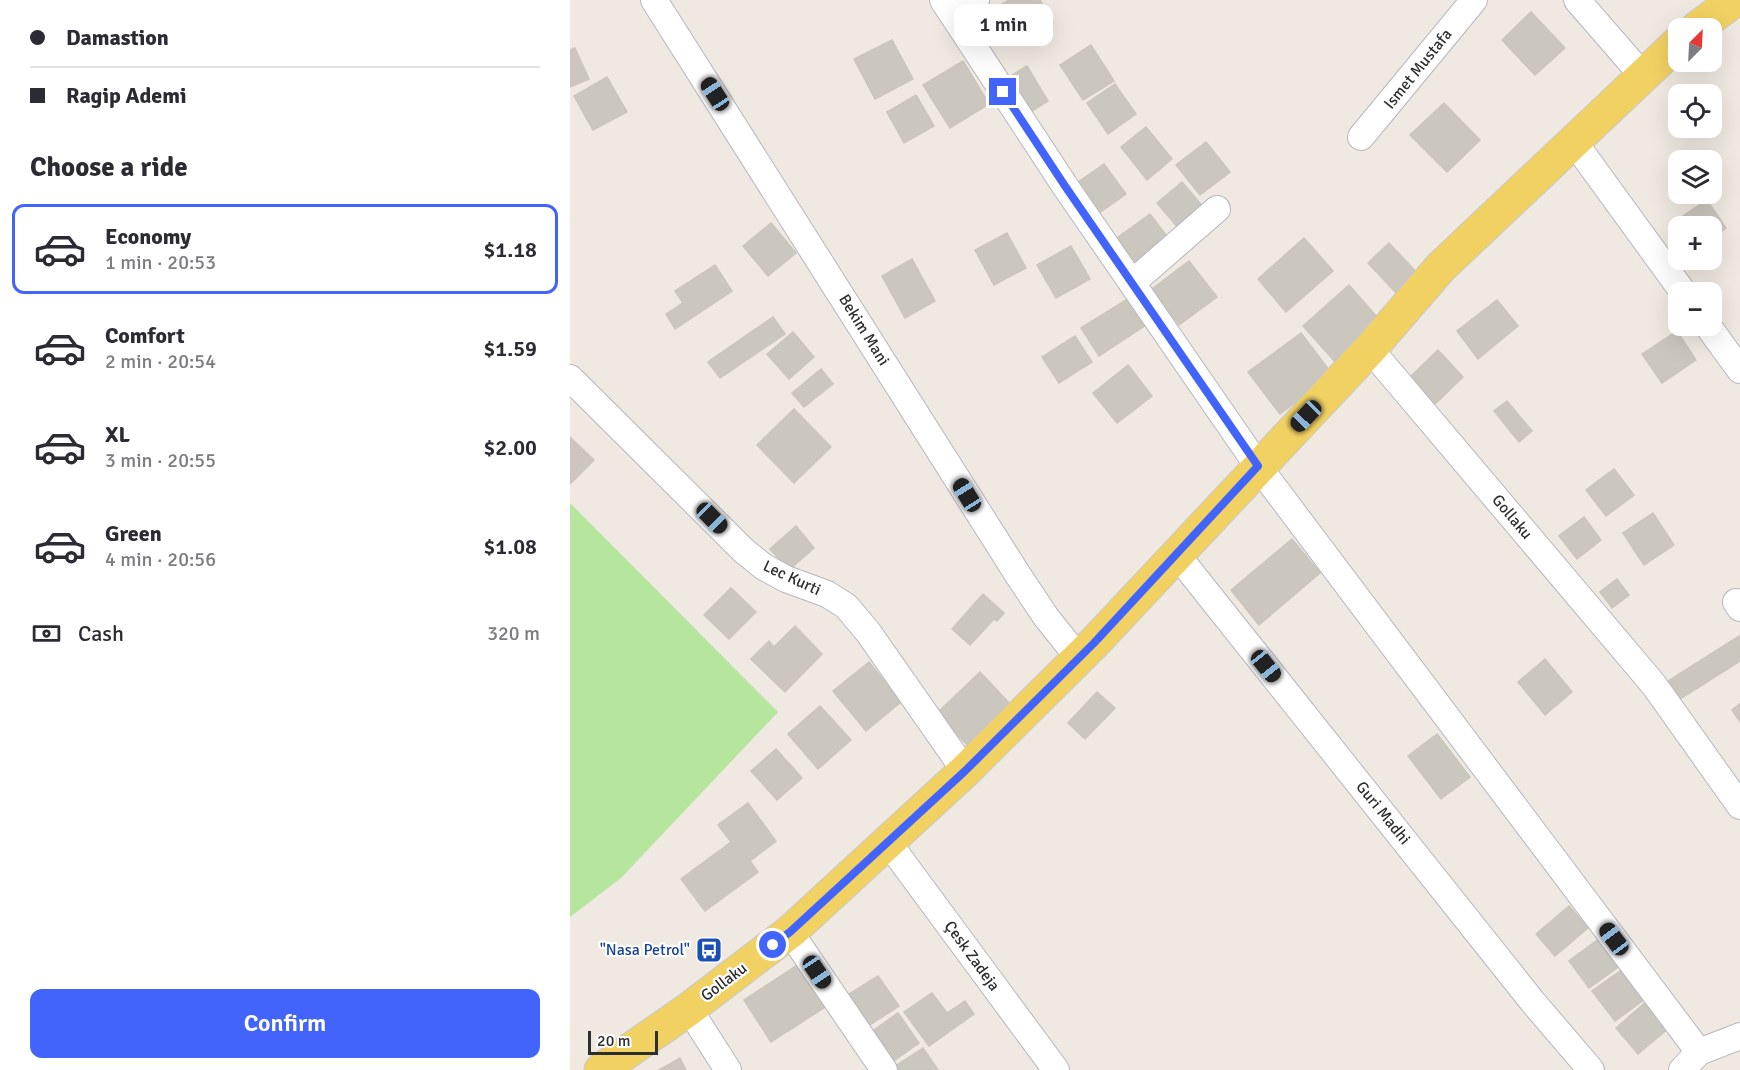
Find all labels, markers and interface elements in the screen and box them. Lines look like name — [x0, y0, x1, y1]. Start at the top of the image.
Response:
callout: 1 min — [954, 5, 1052, 47]
text: 1 min — [980, 12, 1027, 37]
north arrow — [1668, 18, 1722, 72]
map controls — [1668, 18, 1722, 336]
text: Damastion — [66, 24, 169, 51]
street label: Ismet Mustafa — [1380, 25, 1456, 113]
car — [698, 74, 732, 114]
route end — [989, 78, 1016, 105]
text: Ragip Ademi — [66, 82, 187, 109]
button: locate — [1668, 84, 1722, 138]
button: layers — [1668, 150, 1722, 204]
text: Choose a ride — [30, 151, 188, 184]
button: + — [1668, 216, 1722, 270]
icon: car — [33, 222, 87, 276]
text: Economy — [105, 223, 191, 250]
text: $1.18 — [483, 236, 537, 263]
text: 1 min · 20:53 — [105, 250, 216, 275]
button: − — [1668, 282, 1722, 336]
street label: Bekim Mani — [834, 291, 894, 369]
icon: car — [33, 321, 87, 375]
text: Comfort — [105, 322, 185, 349]
text: $1.59 — [483, 335, 537, 362]
text: 2 min · 20:54 — [105, 349, 216, 374]
car — [1287, 397, 1325, 435]
icon: car — [33, 420, 87, 474]
text: XL — [105, 421, 130, 448]
text: $2.00 — [483, 434, 537, 461]
text: 3 min · 20:55 — [105, 448, 216, 473]
car — [950, 475, 984, 515]
street label: Gollaku — [1487, 490, 1537, 544]
car — [693, 499, 731, 537]
icon: car — [33, 519, 87, 573]
text: Green — [105, 520, 162, 547]
text: $1.08 — [483, 533, 537, 560]
text: 4 min · 20:56 — [105, 547, 216, 572]
street label: Lec Kurti — [760, 556, 824, 600]
icon: cash — [30, 617, 63, 650]
text: Cash — [78, 620, 124, 647]
text: 320 m — [487, 621, 540, 646]
car — [1248, 646, 1284, 686]
street label: Guri Madhi — [1351, 777, 1415, 849]
street label: Çesk Zadeja — [940, 917, 1004, 995]
car — [1596, 919, 1632, 959]
route start — [759, 931, 786, 958]
bus stop icon: "Nasa Petrol" — [694, 935, 724, 965]
place label: "Nasa Petrol" — [600, 940, 690, 960]
car — [799, 952, 835, 992]
street label: Gollaku — [697, 958, 751, 1006]
button: Confirm — [30, 989, 540, 1058]
scale bar — [588, 1028, 658, 1056]
text: 20 m — [597, 1031, 631, 1051]

